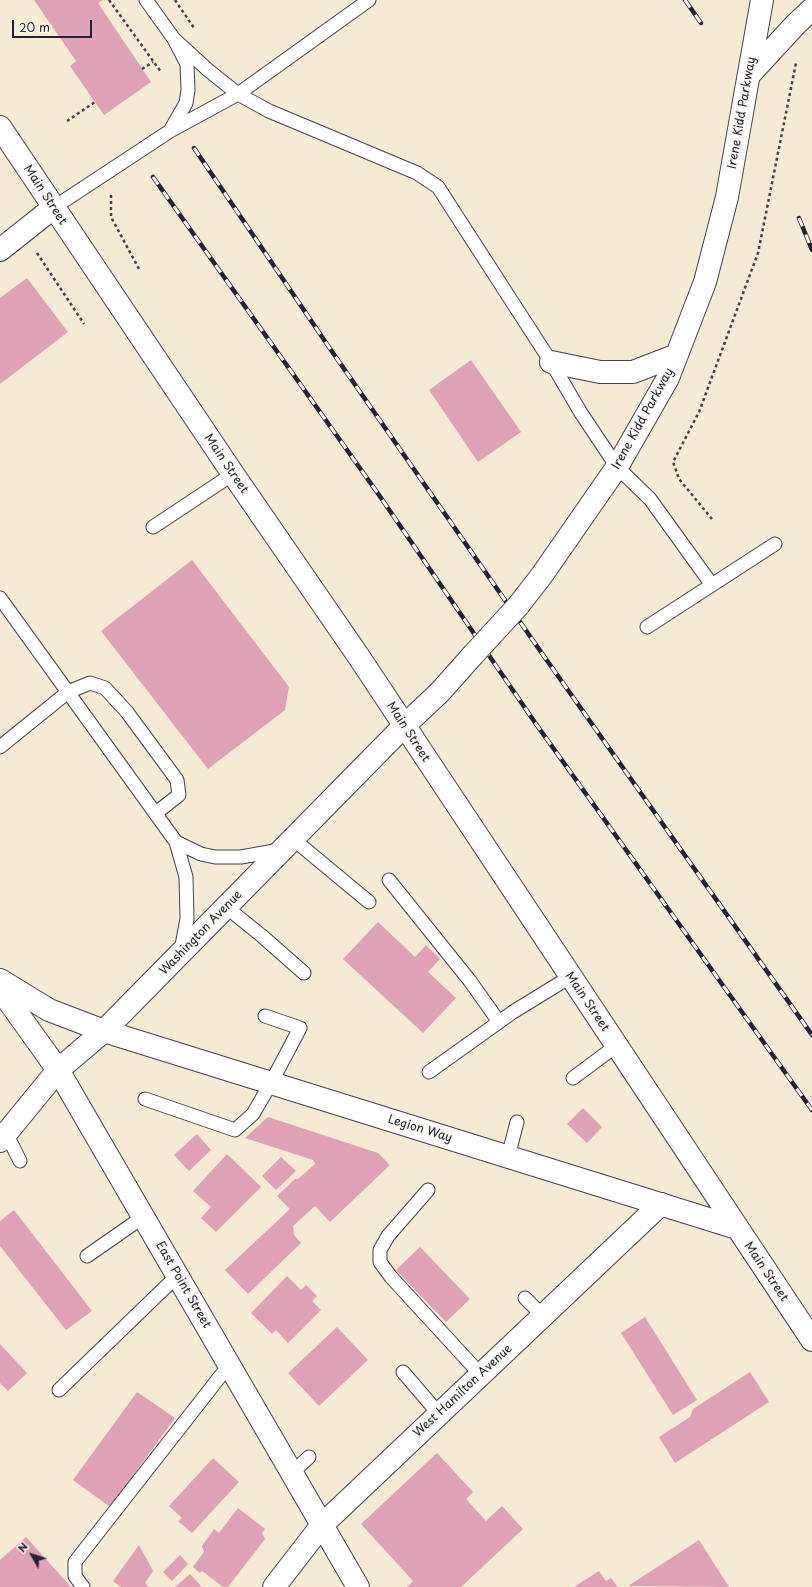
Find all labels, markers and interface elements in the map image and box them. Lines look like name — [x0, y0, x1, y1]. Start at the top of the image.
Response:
scale bar — [14, 12, 94, 38]
text: 20 m — [19, 18, 50, 36]
street label: Irene Kidd Parkway — [725, 56, 759, 170]
street label: Main Street — [20, 162, 70, 228]
street label: Irene Kidd Parkway — [609, 366, 677, 472]
street label: Main Street — [201, 431, 251, 497]
street label: Main Street — [383, 699, 433, 765]
street label: Washington Avenue — [157, 888, 245, 978]
street label: Main Street — [562, 969, 612, 1035]
street label: Legion Way — [386, 1112, 454, 1146]
street label: East Point Street — [152, 1239, 214, 1331]
street label: Main Street — [741, 1239, 791, 1305]
street label: West Hamilton Avenue — [411, 1342, 515, 1440]
north arrow — [12, 1535, 52, 1575]
text: N — [13, 1538, 32, 1556]

